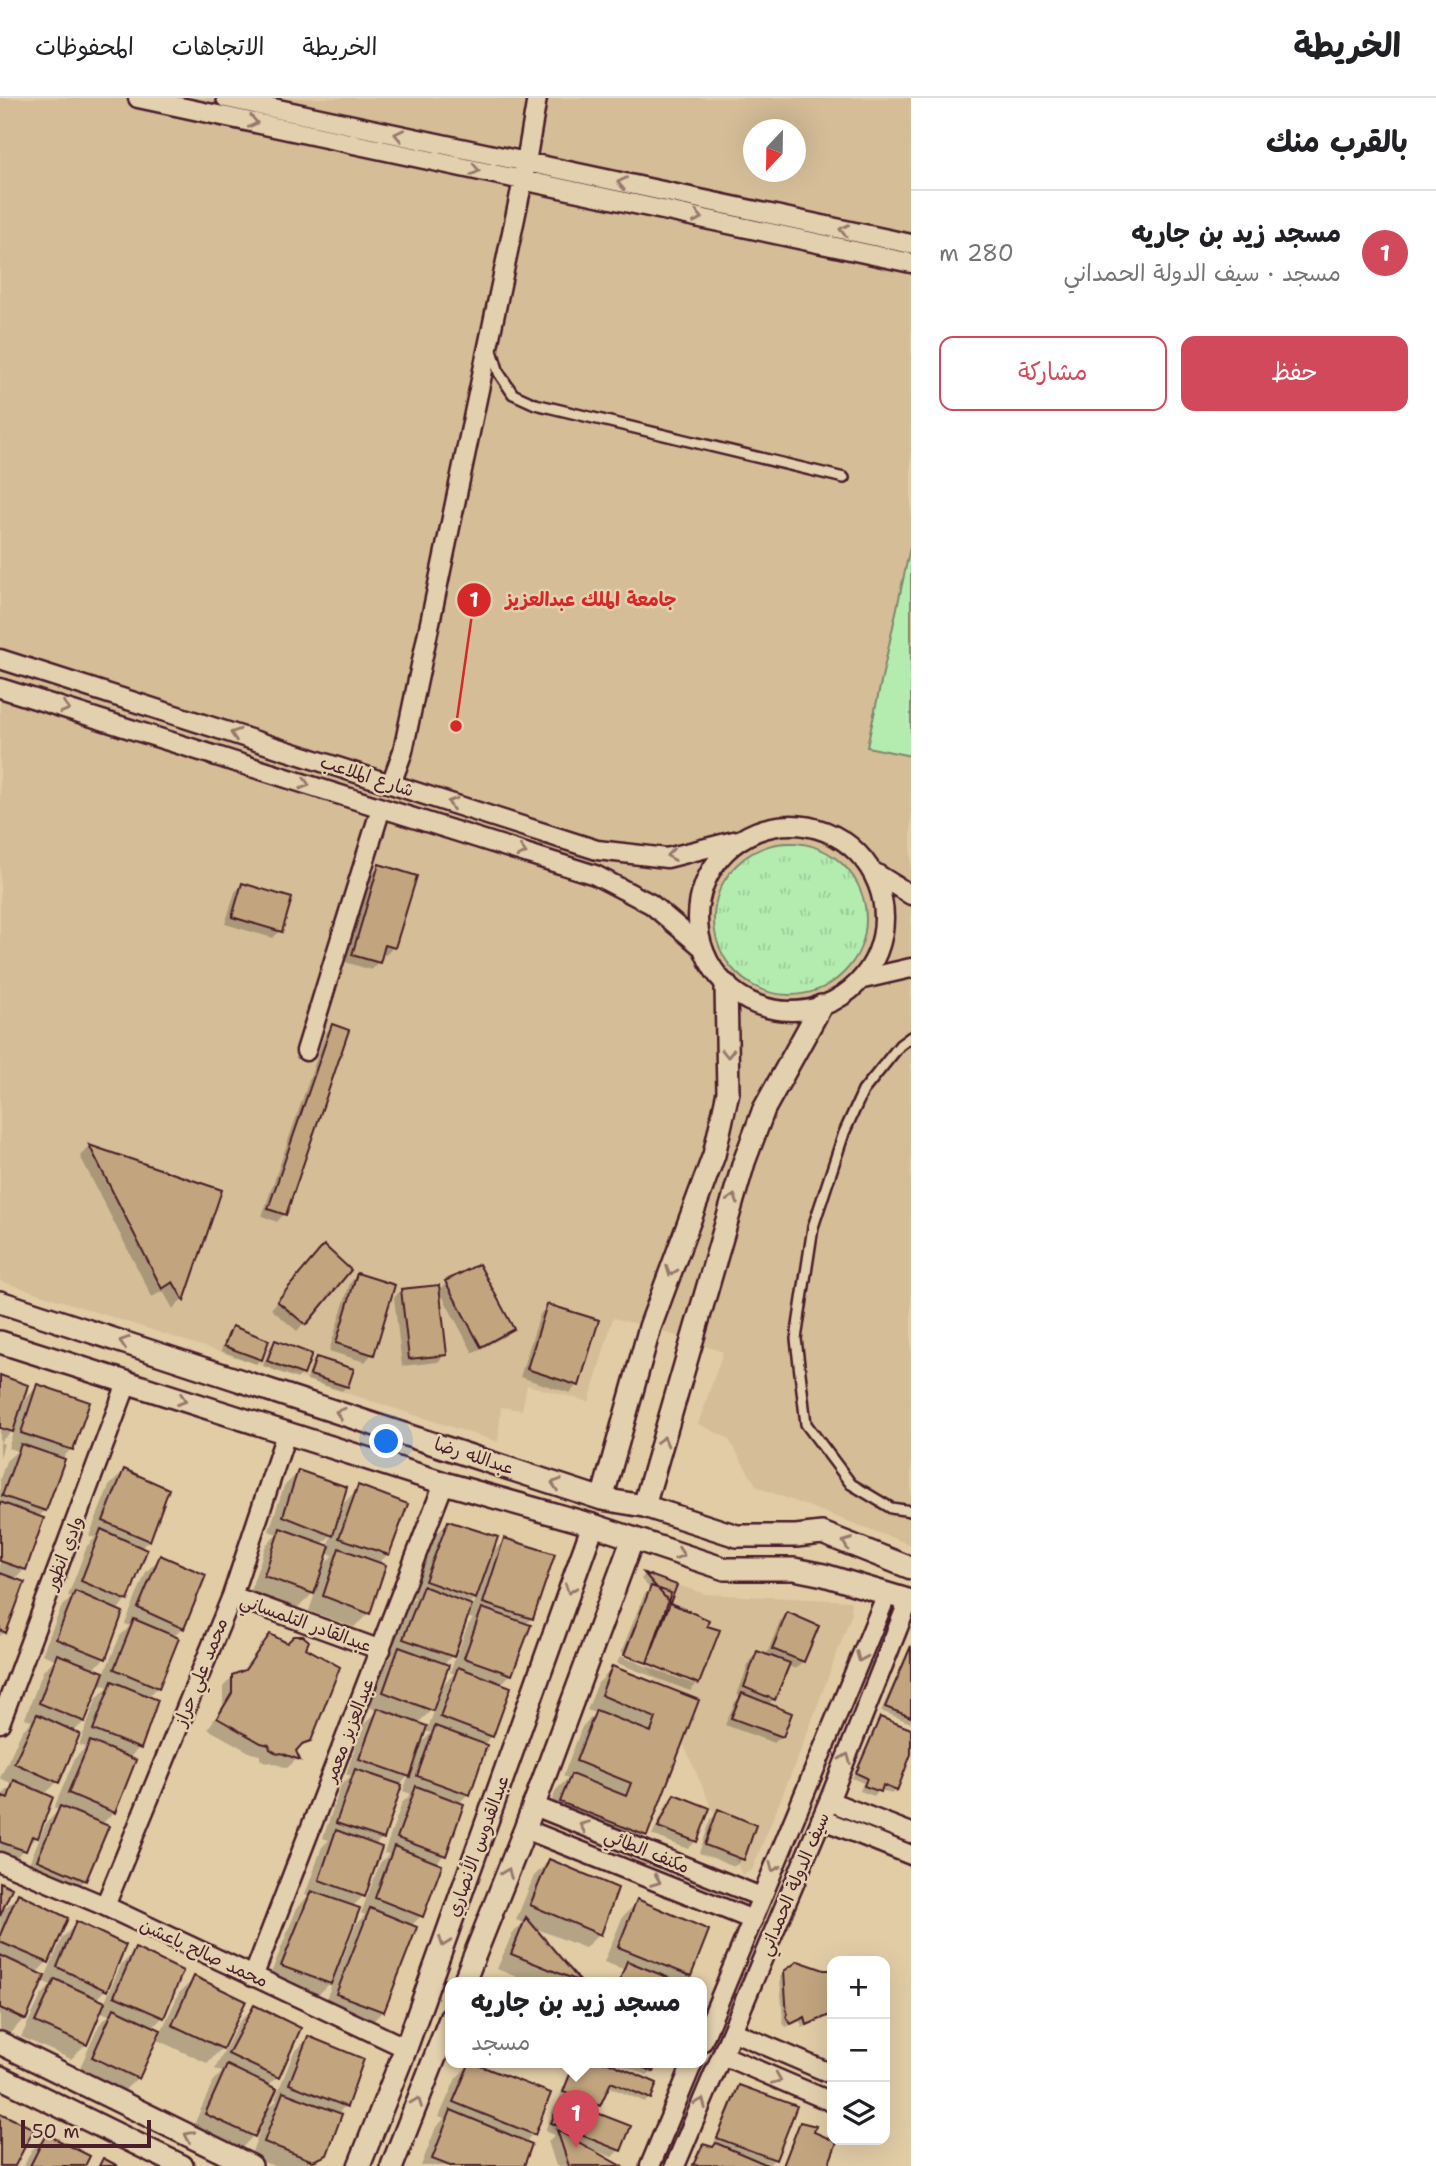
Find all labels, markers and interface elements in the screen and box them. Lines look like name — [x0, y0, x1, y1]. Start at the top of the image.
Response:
text: الخريطة — [1294, 23, 1401, 68]
text: المحفوظات — [35, 31, 134, 63]
text: الاتجاهات — [172, 31, 265, 63]
text: الخريطة — [303, 31, 377, 63]
one-way arrow — [247, 114, 259, 129]
north arrow — [743, 119, 806, 182]
text: بالقرب منك — [1266, 121, 1408, 162]
one-way arrow — [393, 129, 405, 144]
one-way arrow — [469, 161, 481, 176]
one-way arrow — [616, 176, 628, 191]
one-way arrow — [692, 209, 704, 224]
text: مسجد زيد بن جاريه — [1132, 215, 1341, 250]
one-way arrow — [838, 223, 850, 238]
text: 280 m — [939, 238, 1014, 268]
text: 1 — [1380, 238, 1390, 268]
text: مسجد · سيف الدولة الحمداني — [1064, 258, 1341, 288]
button: مشاركة — [939, 336, 1167, 411]
button: حفظ — [1181, 336, 1408, 411]
callout: جامعة الملك عبدالعزيز — [457, 580, 691, 620]
text: 1 — [469, 586, 479, 614]
text: جامعة الملك عبدالعزيز — [503, 587, 677, 612]
one-way arrow — [59, 700, 71, 715]
one-way arrow — [229, 728, 242, 742]
street label: شارع الملاعب — [317, 750, 417, 802]
one-way arrow — [299, 776, 311, 790]
one-way arrow — [446, 797, 458, 812]
one-way arrow — [516, 844, 528, 858]
one-way arrow — [665, 848, 677, 863]
one-way arrow — [720, 1048, 735, 1059]
one-way arrow — [725, 1193, 740, 1205]
one-way arrow — [665, 1265, 679, 1277]
one-way arrow — [118, 1336, 130, 1350]
one-way arrow — [175, 1392, 187, 1407]
one-way arrow — [334, 1406, 346, 1421]
your location — [369, 1424, 403, 1458]
street label: عبدالله رضا — [431, 1432, 517, 1480]
one-way arrow — [654, 1435, 669, 1447]
one-way arrow — [551, 1477, 563, 1492]
street label: وادي انظور — [38, 1513, 90, 1596]
one-way arrow — [842, 1538, 854, 1552]
one-way arrow — [673, 1546, 686, 1560]
one-way arrow — [564, 1583, 578, 1595]
street label: عبدالقادر التلمساني — [236, 1588, 375, 1662]
street label: محمد علي حراز — [168, 1614, 237, 1733]
one-way arrow — [855, 1650, 869, 1662]
street label: عبدالعزيز معمر — [318, 1675, 380, 1787]
one-way arrow — [838, 1752, 852, 1764]
street label: عبدالقدوس الأنصاري — [441, 1772, 516, 1920]
street label: سيف الدولة الحمداني — [753, 1809, 839, 1961]
one-way arrow — [579, 1821, 591, 1835]
street label: مكنف الطائي — [600, 1823, 693, 1883]
one-way arrow — [768, 1860, 782, 1872]
one-way arrow — [499, 1867, 513, 1879]
one-way arrow — [650, 1873, 662, 1887]
street label: محمد صالح باعشن — [136, 1913, 272, 1993]
one-way arrow — [438, 1935, 452, 1947]
map controls — [827, 1956, 890, 2145]
button: + — [827, 1956, 890, 2019]
popup — [445, 1977, 707, 2068]
text: مسجد زيد بن جاريه — [471, 1984, 681, 2019]
button: − — [827, 2019, 890, 2082]
text: مسجد — [471, 2027, 530, 2057]
one-way arrow — [770, 2071, 782, 2085]
button: layers — [827, 2082, 890, 2145]
pin: 1 — [553, 2090, 599, 2148]
one-way arrow — [409, 2097, 423, 2109]
one-way arrow — [693, 2098, 707, 2110]
scale bar — [21, 2117, 150, 2149]
text: 50 m — [32, 2119, 80, 2144]
one-way arrow — [184, 2130, 196, 2144]

